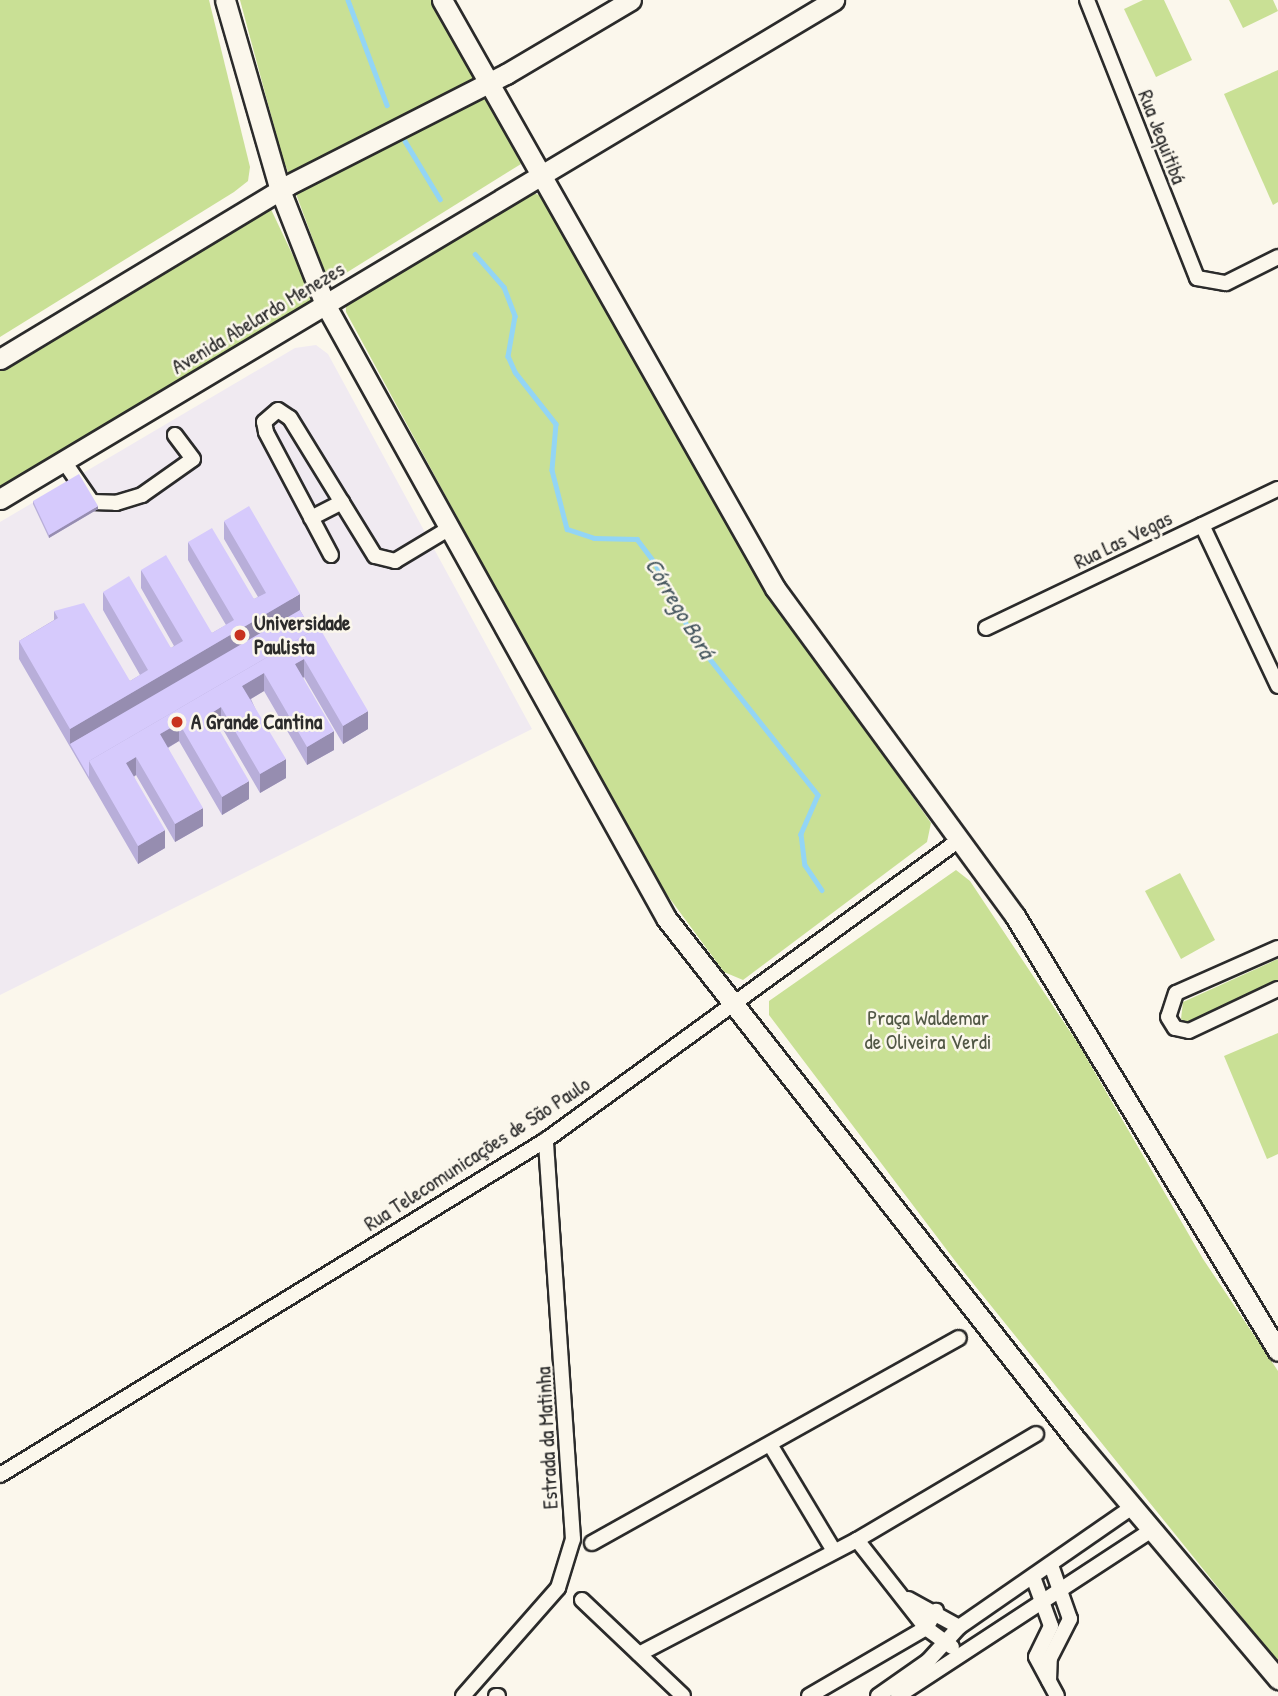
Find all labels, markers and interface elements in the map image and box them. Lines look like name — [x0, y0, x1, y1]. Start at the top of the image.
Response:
street label: Rua Jequitibá — [1133, 86, 1191, 188]
street label: Avenida Abelardo Menezes — [167, 256, 349, 380]
street label: Rua Las Vegas — [1070, 505, 1176, 575]
water label: Córrego Borá — [639, 553, 721, 663]
place label: Universidade Paulista — [254, 610, 350, 660]
marker: Universidade Paulista — [232, 627, 248, 643]
place label: A Grande Cantina — [191, 709, 322, 735]
marker: A Grande Cantina — [169, 714, 185, 730]
park label: Praça Waldemar de Oliveira Verdi — [864, 1005, 992, 1055]
street label: Rua Telecomunicações de São Paulo — [359, 1071, 595, 1237]
street label: Estrada da Matinha — [531, 1366, 563, 1510]

